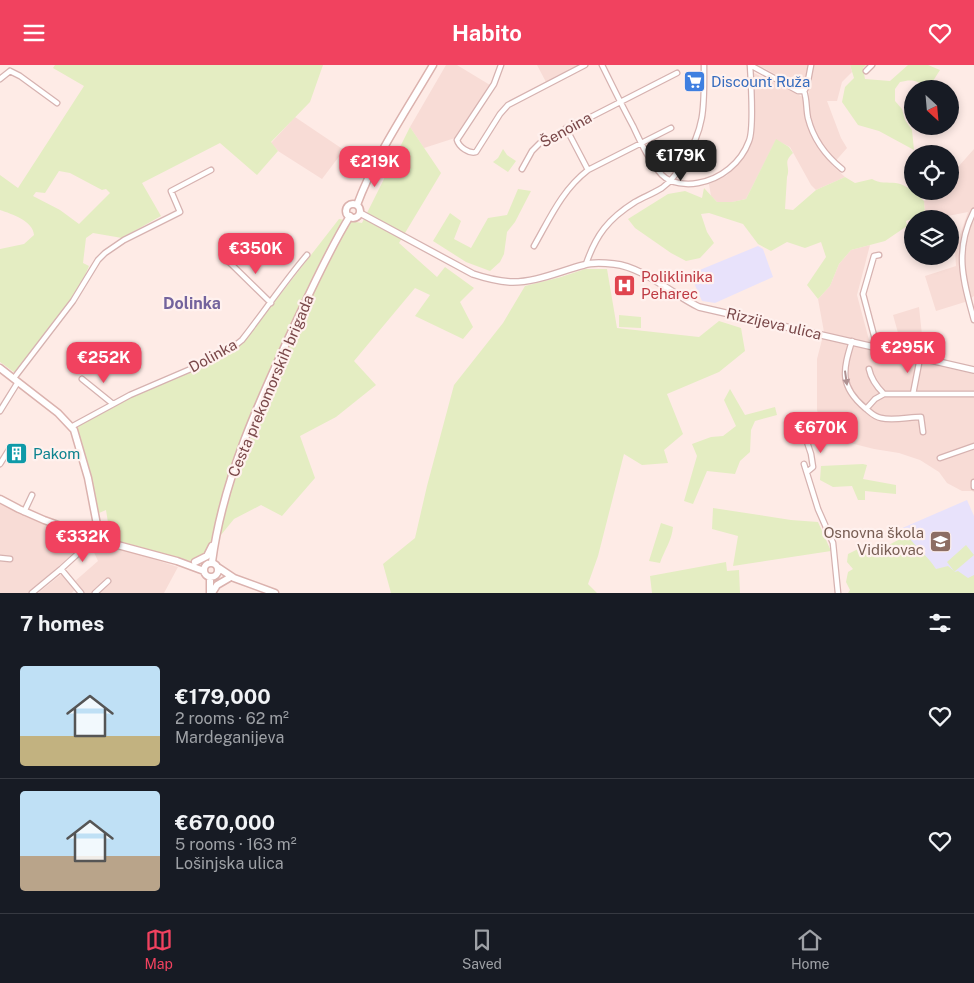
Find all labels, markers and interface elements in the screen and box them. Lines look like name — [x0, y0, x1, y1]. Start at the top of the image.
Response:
icon: menu — [20, 19, 48, 47]
icon: heart — [926, 19, 954, 47]
text: Habito — [452, 20, 522, 46]
supermarket icon: Discount Ruža — [683, 70, 707, 94]
place label: Discount Ruža — [711, 73, 810, 90]
north arrow — [904, 80, 959, 135]
map controls — [904, 80, 959, 265]
street label: Šenoina — [537, 108, 595, 151]
pin: €179K — [646, 139, 716, 182]
pin: €219K — [340, 145, 410, 188]
button: locate — [904, 145, 959, 200]
text: €179K — [656, 146, 706, 165]
text: €219K — [350, 152, 400, 171]
button: layers — [904, 210, 959, 265]
pin: €350K — [221, 233, 291, 275]
text: €350K — [229, 239, 283, 258]
place label: Poliklinika Peharec — [641, 268, 713, 302]
hospital icon: Poliklinika Peharec — [613, 274, 637, 298]
street label: Cesta prekomorskih brigada — [224, 292, 317, 479]
district label: Dolinka — [163, 294, 221, 313]
street label: Rizzijeva ulica — [725, 304, 823, 343]
pin: €295K — [873, 331, 943, 374]
street label: Dolinka — [186, 335, 240, 376]
text: €295K — [881, 338, 935, 357]
pin: €252K — [69, 341, 139, 384]
text: €252K — [77, 348, 131, 367]
one-way arrow — [842, 370, 850, 386]
pin: €670K — [786, 411, 856, 454]
text: €670K — [795, 418, 847, 437]
building icon: Pakom — [5, 442, 29, 466]
place label: Pakom — [33, 445, 80, 462]
pin: €332K — [48, 521, 118, 563]
place label: Osnovna škola Vidikovac — [823, 524, 924, 558]
text: €332K — [56, 527, 110, 546]
school or university icon: Osnovna škola Vidikovac — [928, 530, 952, 554]
icon: filters — [926, 609, 954, 637]
text: 7 homes — [20, 611, 104, 636]
text: €179,000 — [175, 684, 271, 709]
icon: home — [60, 686, 120, 746]
icon: heart — [926, 702, 954, 730]
text: 2 rooms · 62 m² — [175, 709, 289, 728]
text: Mardeganijeva — [175, 728, 284, 747]
text: €670,000 — [175, 810, 275, 835]
icon: home — [60, 811, 120, 871]
icon: heart — [926, 827, 954, 855]
text: 5 rooms · 163 m² — [175, 835, 297, 854]
text: Lošinjska ulica — [175, 854, 284, 873]
tab: Map — [144, 926, 173, 972]
tab: Saved — [462, 926, 502, 972]
tab: Home — [791, 926, 830, 972]

